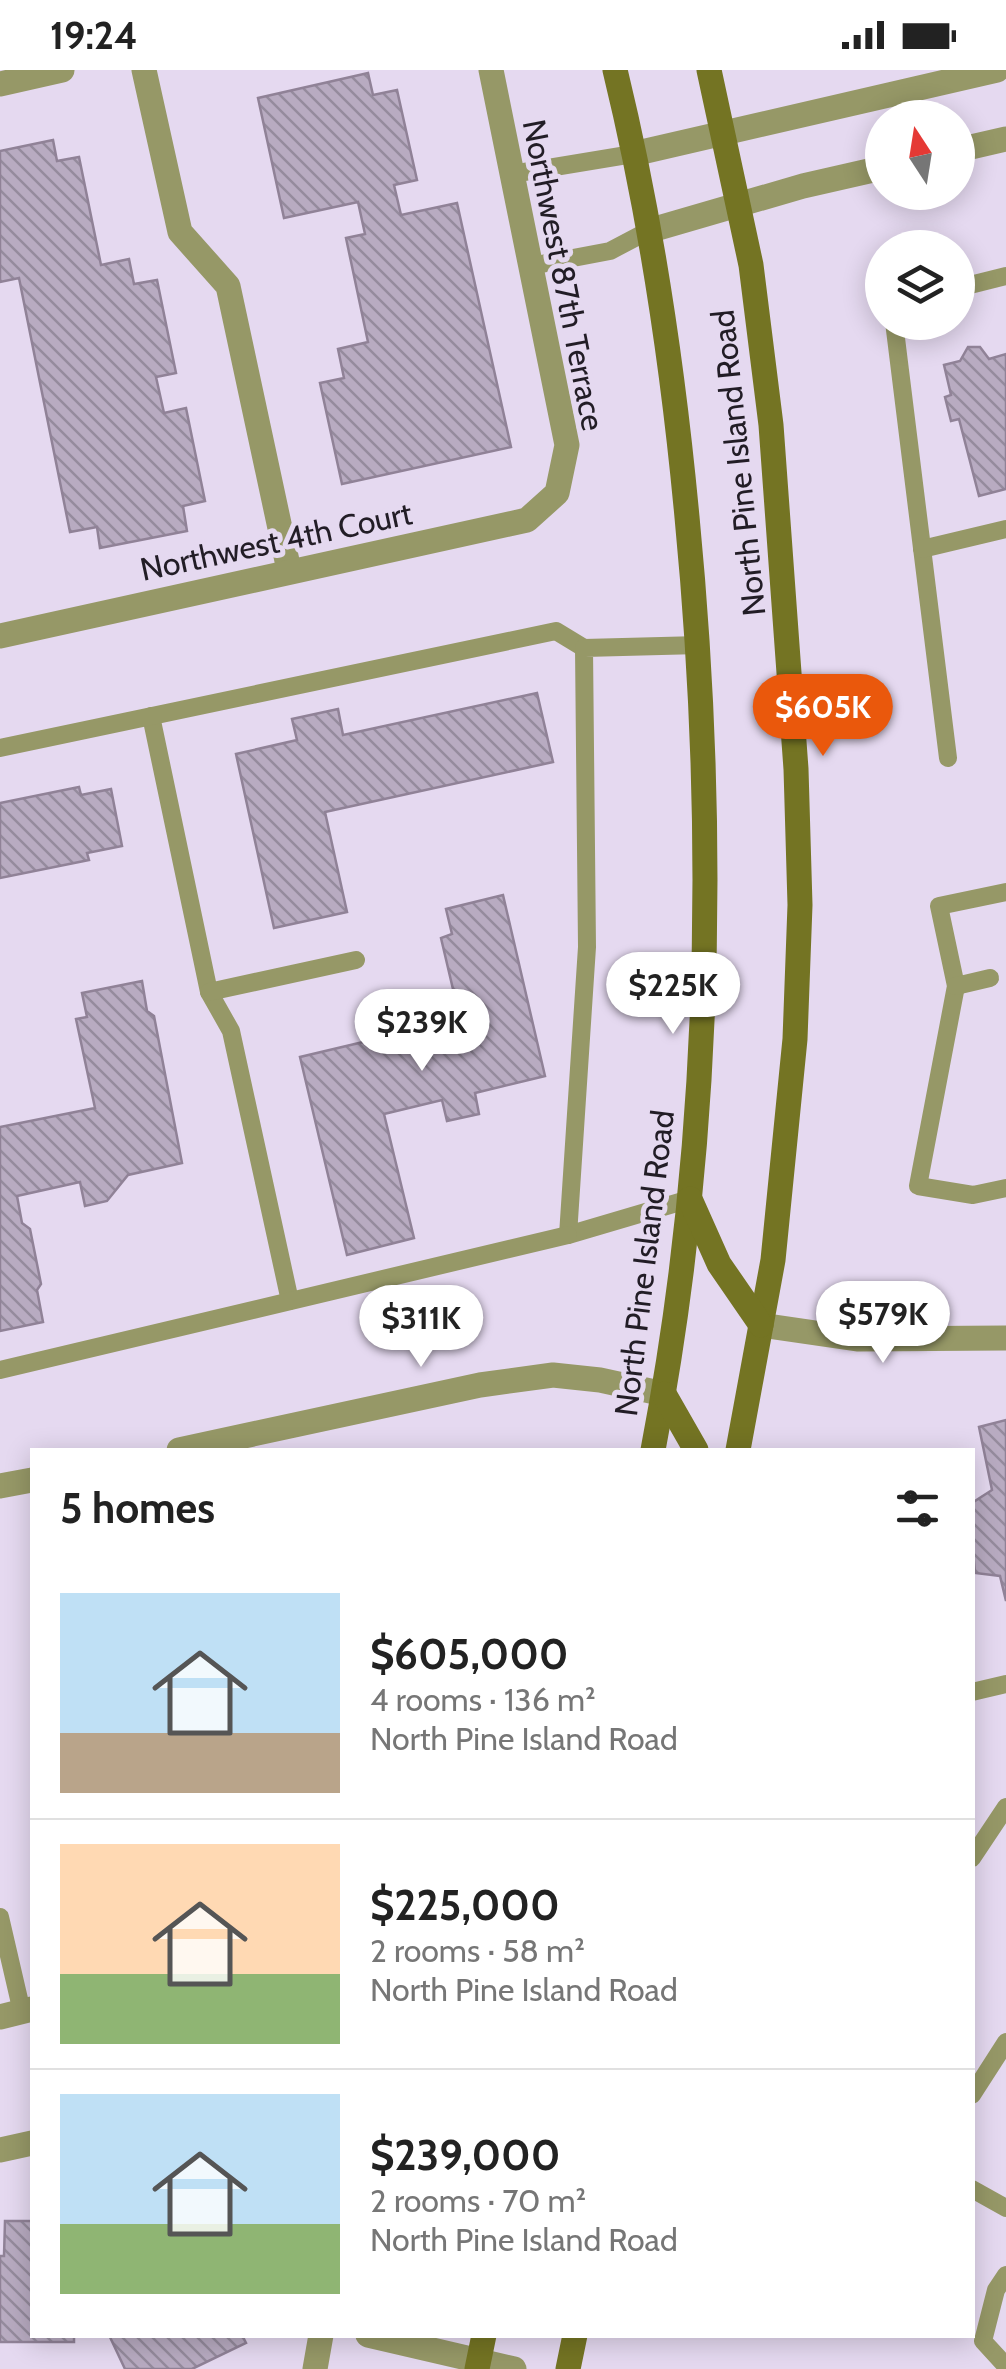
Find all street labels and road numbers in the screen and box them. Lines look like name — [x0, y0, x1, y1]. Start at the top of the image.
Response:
street label: Northwest 87th Terrace — [515, 116, 613, 434]
street label: North Pine Island Road — [703, 308, 773, 618]
street label: Northwest 4th Court — [137, 493, 416, 589]
street label: North Pine Island Road — [606, 1108, 682, 1418]

